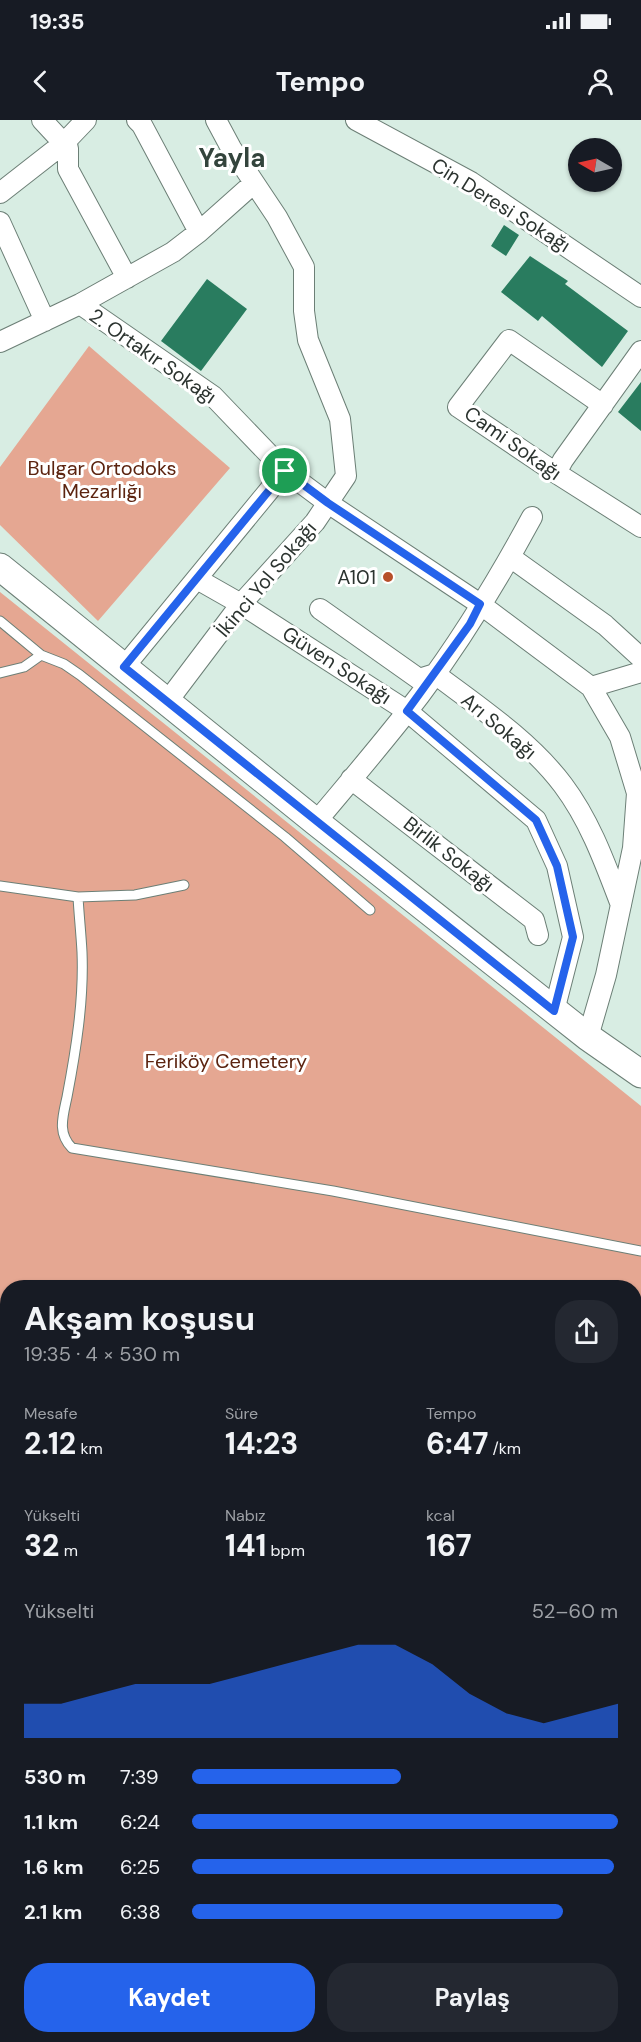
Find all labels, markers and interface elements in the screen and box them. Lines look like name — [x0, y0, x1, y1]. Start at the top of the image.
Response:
text: 19:35 — [30, 7, 85, 36]
text: Tempo — [276, 64, 365, 99]
icon: back — [24, 65, 57, 98]
icon: person — [584, 65, 617, 98]
north arrow — [568, 138, 622, 192]
map controls — [568, 138, 622, 192]
district label: Yayla — [198, 141, 266, 175]
street label: Cin Deresi Sokağı — [427, 152, 575, 258]
street label: 2. Ortakır Sokağı — [84, 302, 222, 410]
street label: Cami Sokağı — [459, 400, 567, 486]
pin — [259, 445, 310, 496]
icon: arrive — [268, 454, 301, 487]
park label: Bulgar Ortodoks Mezarlığı — [28, 455, 176, 504]
street label: İkinci Yol Sokağı — [210, 516, 322, 642]
place label: A101 — [337, 564, 376, 590]
marker: A101 — [381, 570, 395, 584]
street label: Güven Sokağı — [278, 620, 396, 710]
street label: Arı Sokağı — [456, 687, 542, 765]
street label: Birlik Sokağı — [398, 810, 500, 898]
park label: Feriköy Cemetery — [145, 1048, 307, 1074]
text: Akşam koşusu — [24, 1297, 255, 1340]
button: share — [555, 1300, 618, 1363]
text: 19:35 · 4 × 530 m — [24, 1341, 180, 1367]
text: Mesafe — [24, 1403, 78, 1424]
text: Süre — [225, 1403, 258, 1424]
text: Tempo — [426, 1403, 476, 1424]
text: 2.12 — [24, 1424, 76, 1463]
text: 14:23 — [225, 1424, 298, 1463]
text: 6:47 — [426, 1424, 488, 1463]
text: km — [76, 1438, 103, 1459]
text: /km — [488, 1438, 521, 1459]
text: Yükselti — [24, 1505, 80, 1526]
text: Nabız — [225, 1505, 266, 1526]
text: kcal — [426, 1505, 455, 1526]
text: 32 — [24, 1526, 59, 1565]
text: 141 — [225, 1526, 266, 1565]
text: 167 — [426, 1526, 472, 1565]
text: m — [59, 1540, 78, 1561]
text: bpm — [266, 1540, 305, 1561]
text: Yükselti — [24, 1598, 94, 1624]
text: 52–60 m — [532, 1598, 618, 1624]
text: 530 m — [24, 1764, 86, 1790]
text: 7:39 — [120, 1764, 159, 1790]
text: 1.1 km — [24, 1809, 78, 1835]
text: 6:24 — [120, 1809, 160, 1835]
text: 1.6 km — [24, 1854, 83, 1880]
text: 6:25 — [120, 1854, 160, 1880]
text: 2.1 km — [24, 1899, 82, 1925]
text: 6:38 — [120, 1899, 161, 1925]
button: Kaydet — [24, 1963, 315, 2032]
button: Paylaş — [327, 1963, 618, 2032]

